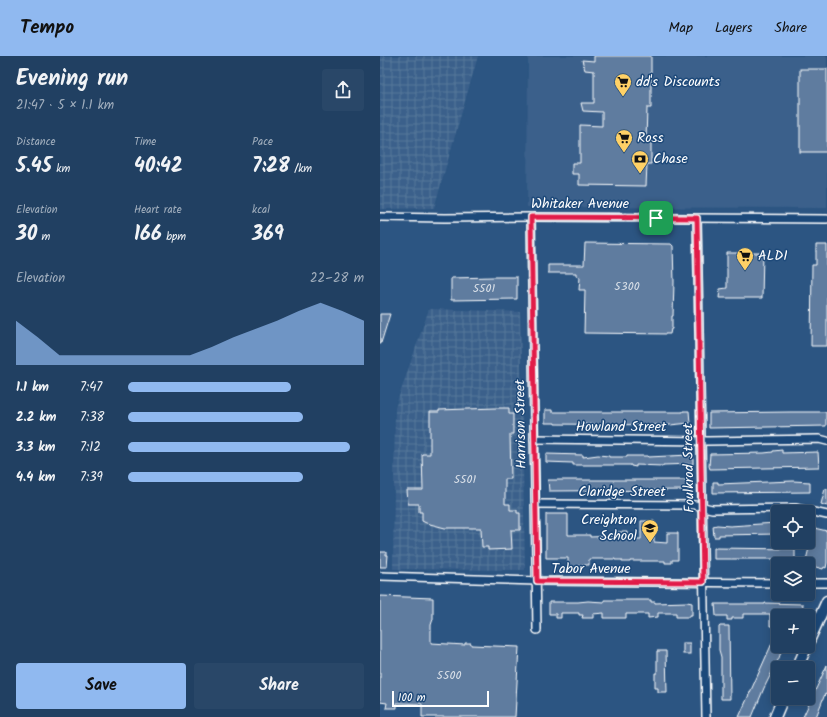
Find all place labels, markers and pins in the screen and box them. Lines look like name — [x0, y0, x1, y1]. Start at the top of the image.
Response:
place label: dd's Discounts — [636, 71, 720, 93]
supermarket icon: dd's Discounts — [613, 72, 633, 97]
place label: Ross — [637, 127, 663, 149]
supermarket icon: Ross — [614, 128, 634, 153]
place label: Chase — [653, 148, 688, 170]
bank icon: Chase — [630, 149, 650, 174]
pin — [639, 201, 673, 235]
place label: ALDI — [758, 245, 788, 267]
supermarket icon: ALDI — [735, 246, 755, 271]
place label: Creighton School — [581, 509, 638, 547]
school or university icon: Creighton School — [640, 518, 660, 543]

